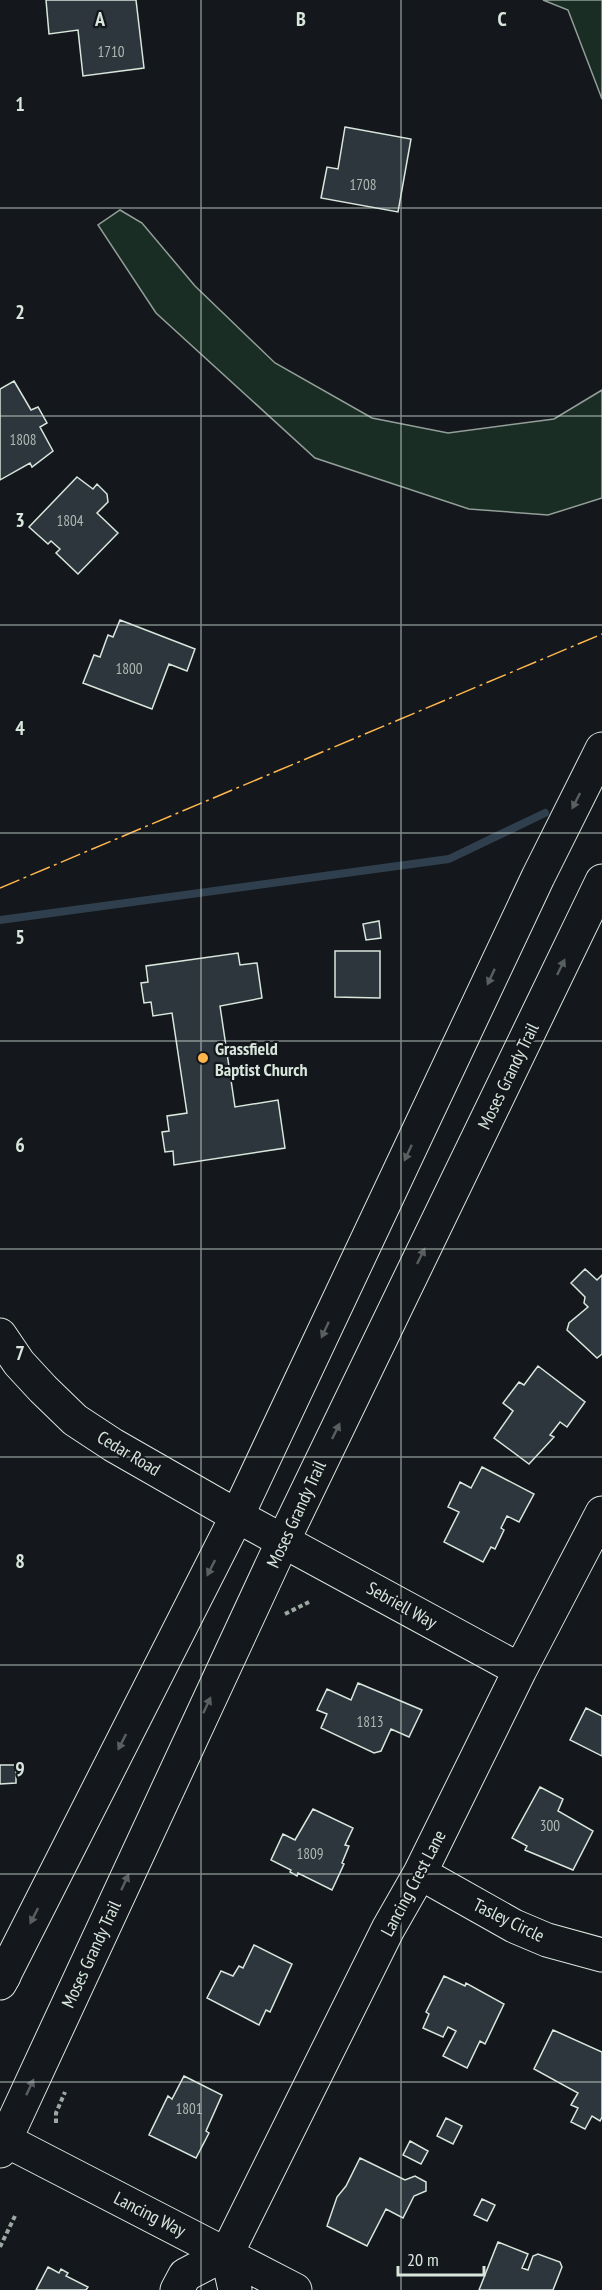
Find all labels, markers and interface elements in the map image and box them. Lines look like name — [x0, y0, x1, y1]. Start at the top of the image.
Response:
text: A — [94, 6, 106, 32]
text: B — [296, 6, 306, 32]
text: C — [497, 6, 507, 32]
house number: 1710 — [97, 42, 125, 61]
text: 1 — [15, 91, 25, 117]
house number: 1708 — [349, 175, 377, 194]
text: 2 — [15, 299, 25, 325]
house number: 1808 — [9, 430, 37, 449]
text: 3 — [15, 507, 25, 533]
house number: 1804 — [56, 511, 84, 530]
house number: 1800 — [115, 659, 143, 678]
text: 4 — [15, 715, 25, 741]
one-way arrow — [571, 793, 580, 810]
text: 5 — [15, 924, 25, 950]
one-way arrow — [556, 958, 565, 975]
one-way arrow — [486, 968, 495, 985]
street label: Moses Grandy Trail — [472, 1018, 544, 1133]
place label: Grassfield Baptist Church — [215, 1037, 308, 1081]
marker: Grassfield Baptist Church — [196, 1051, 210, 1065]
text: 6 — [15, 1132, 25, 1158]
one-way arrow — [403, 1145, 412, 1162]
one-way arrow — [416, 1247, 425, 1264]
one-way arrow — [320, 1321, 329, 1338]
text: 7 — [15, 1340, 25, 1366]
one-way arrow — [331, 1423, 341, 1440]
street label: Cedar Road — [93, 1425, 165, 1481]
street label: Moses Grandy Trail — [261, 1456, 331, 1571]
text: 8 — [15, 1548, 25, 1574]
one-way arrow — [206, 1559, 216, 1577]
street label: Sebriell Way — [363, 1576, 441, 1634]
one-way arrow — [203, 1696, 213, 1714]
house number: 1813 — [356, 1712, 384, 1731]
one-way arrow — [118, 1733, 127, 1750]
text: 9 — [15, 1756, 25, 1782]
house number: 300 — [540, 1816, 560, 1835]
street label: Lancing Crest Lane — [375, 1826, 451, 1940]
house number: 1809 — [296, 1844, 324, 1863]
one-way arrow — [120, 1872, 130, 1890]
street label: Tasley Circle — [470, 1893, 548, 1947]
street label: Moses Grandy Trail — [56, 1896, 126, 2011]
one-way arrow — [30, 1907, 39, 1924]
one-way arrow — [25, 2077, 35, 2095]
house number: 1801 — [175, 2099, 203, 2118]
street label: Lancing Way — [110, 2186, 190, 2242]
scale bar — [398, 2239, 484, 2277]
text: 20 m — [407, 2248, 439, 2271]

